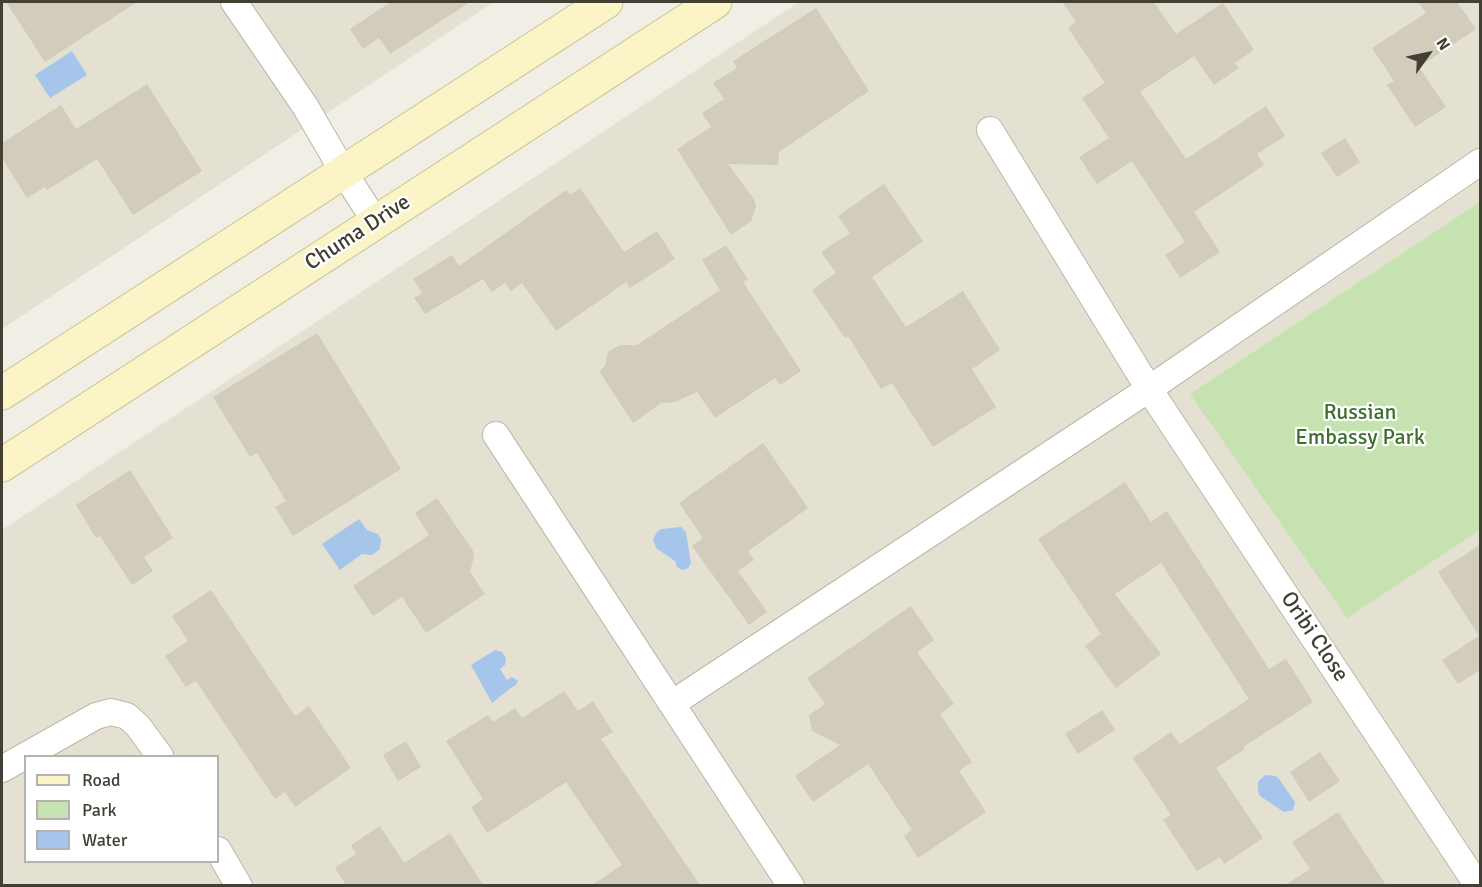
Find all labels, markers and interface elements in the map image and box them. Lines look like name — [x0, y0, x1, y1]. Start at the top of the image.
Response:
north arrow — [1398, 24, 1458, 84]
text: N — [1432, 34, 1455, 54]
street label: Chuma Drive — [300, 189, 416, 277]
park label: Russian Embassy Park — [1295, 400, 1425, 452]
street label: Oribi Close — [1274, 587, 1354, 687]
legend — [24, 755, 219, 863]
text: Road — [82, 769, 121, 791]
text: Park — [82, 799, 117, 821]
text: Water — [82, 829, 127, 851]

